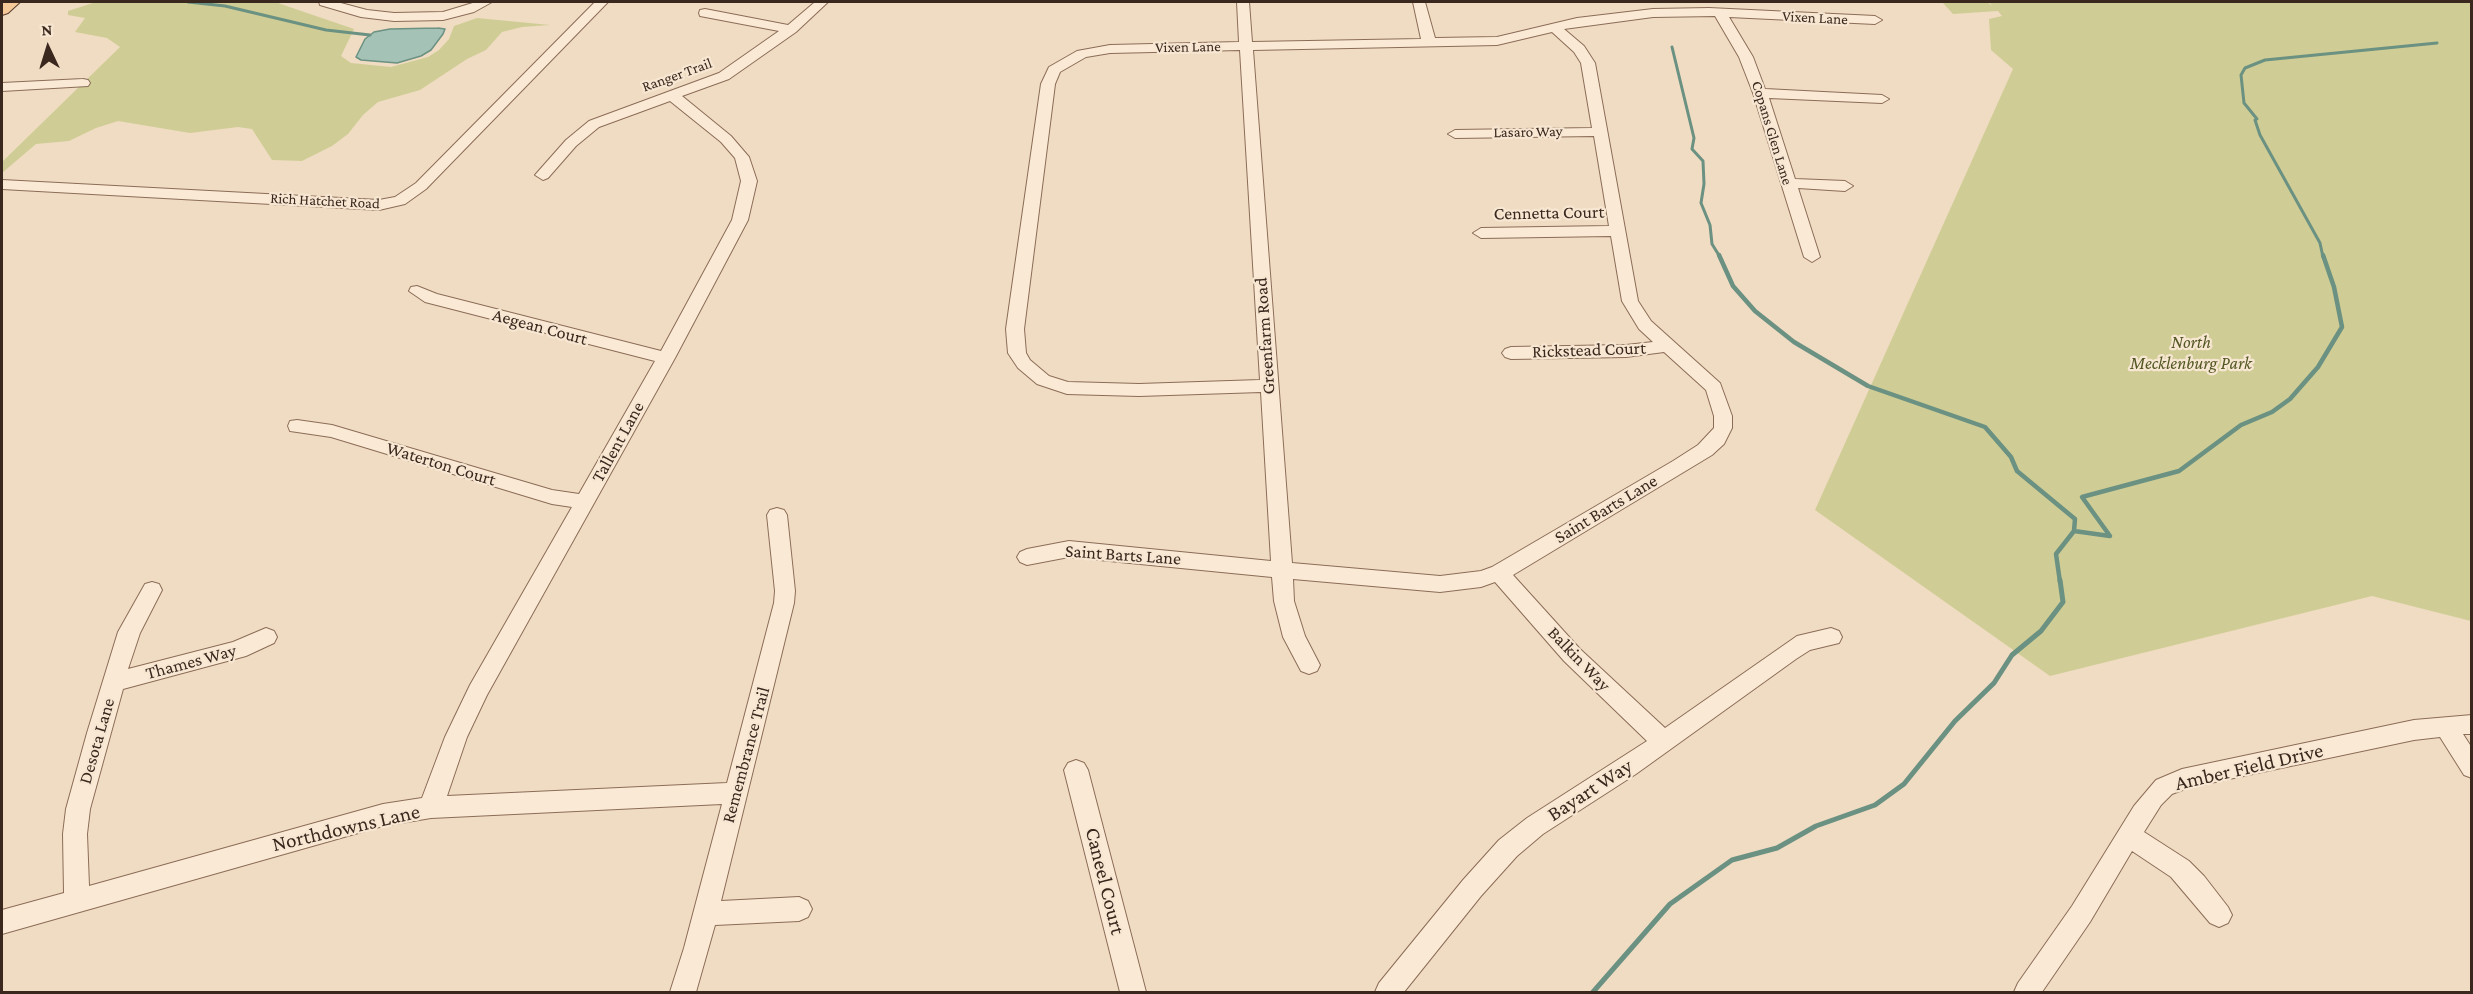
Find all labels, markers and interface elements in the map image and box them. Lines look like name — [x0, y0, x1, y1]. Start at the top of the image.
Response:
street label: Vixen Lane — [1782, 7, 1848, 29]
north arrow — [18, 18, 78, 78]
text: N — [41, 21, 53, 38]
street label: Vixen Lane — [1155, 37, 1221, 57]
street label: Ranger Trail — [640, 54, 714, 96]
street label: Copans Glen Lane — [1748, 79, 1796, 187]
street label: Lasaro Way — [1493, 122, 1563, 142]
street label: Rich Hatchet Road — [270, 189, 380, 213]
street label: Cennetta Court — [1494, 201, 1604, 225]
street label: Greenfarm Road — [1250, 277, 1280, 395]
street label: Aegean Court — [490, 304, 590, 350]
park label: North Mecklenburg Park — [2130, 331, 2252, 374]
street label: Rickstead Court — [1532, 337, 1646, 363]
street label: Tallent Lane — [587, 398, 649, 486]
street label: Waterton Court — [384, 437, 498, 491]
street label: Saint Barts Lane — [1551, 470, 1661, 548]
street label: Saint Barts Lane — [1064, 540, 1182, 570]
street label: Balkin Way — [1543, 622, 1615, 696]
street label: Thames Way — [143, 640, 239, 684]
street label: Remembrance Trail — [717, 685, 775, 825]
street label: Desota Lane — [74, 696, 120, 786]
street label: Amber Field Drive — [2172, 738, 2326, 796]
street label: Bayart Way — [1543, 753, 1637, 827]
street label: Northdowns Lane — [270, 799, 422, 857]
street label: Caneel Court — [1080, 825, 1130, 937]

